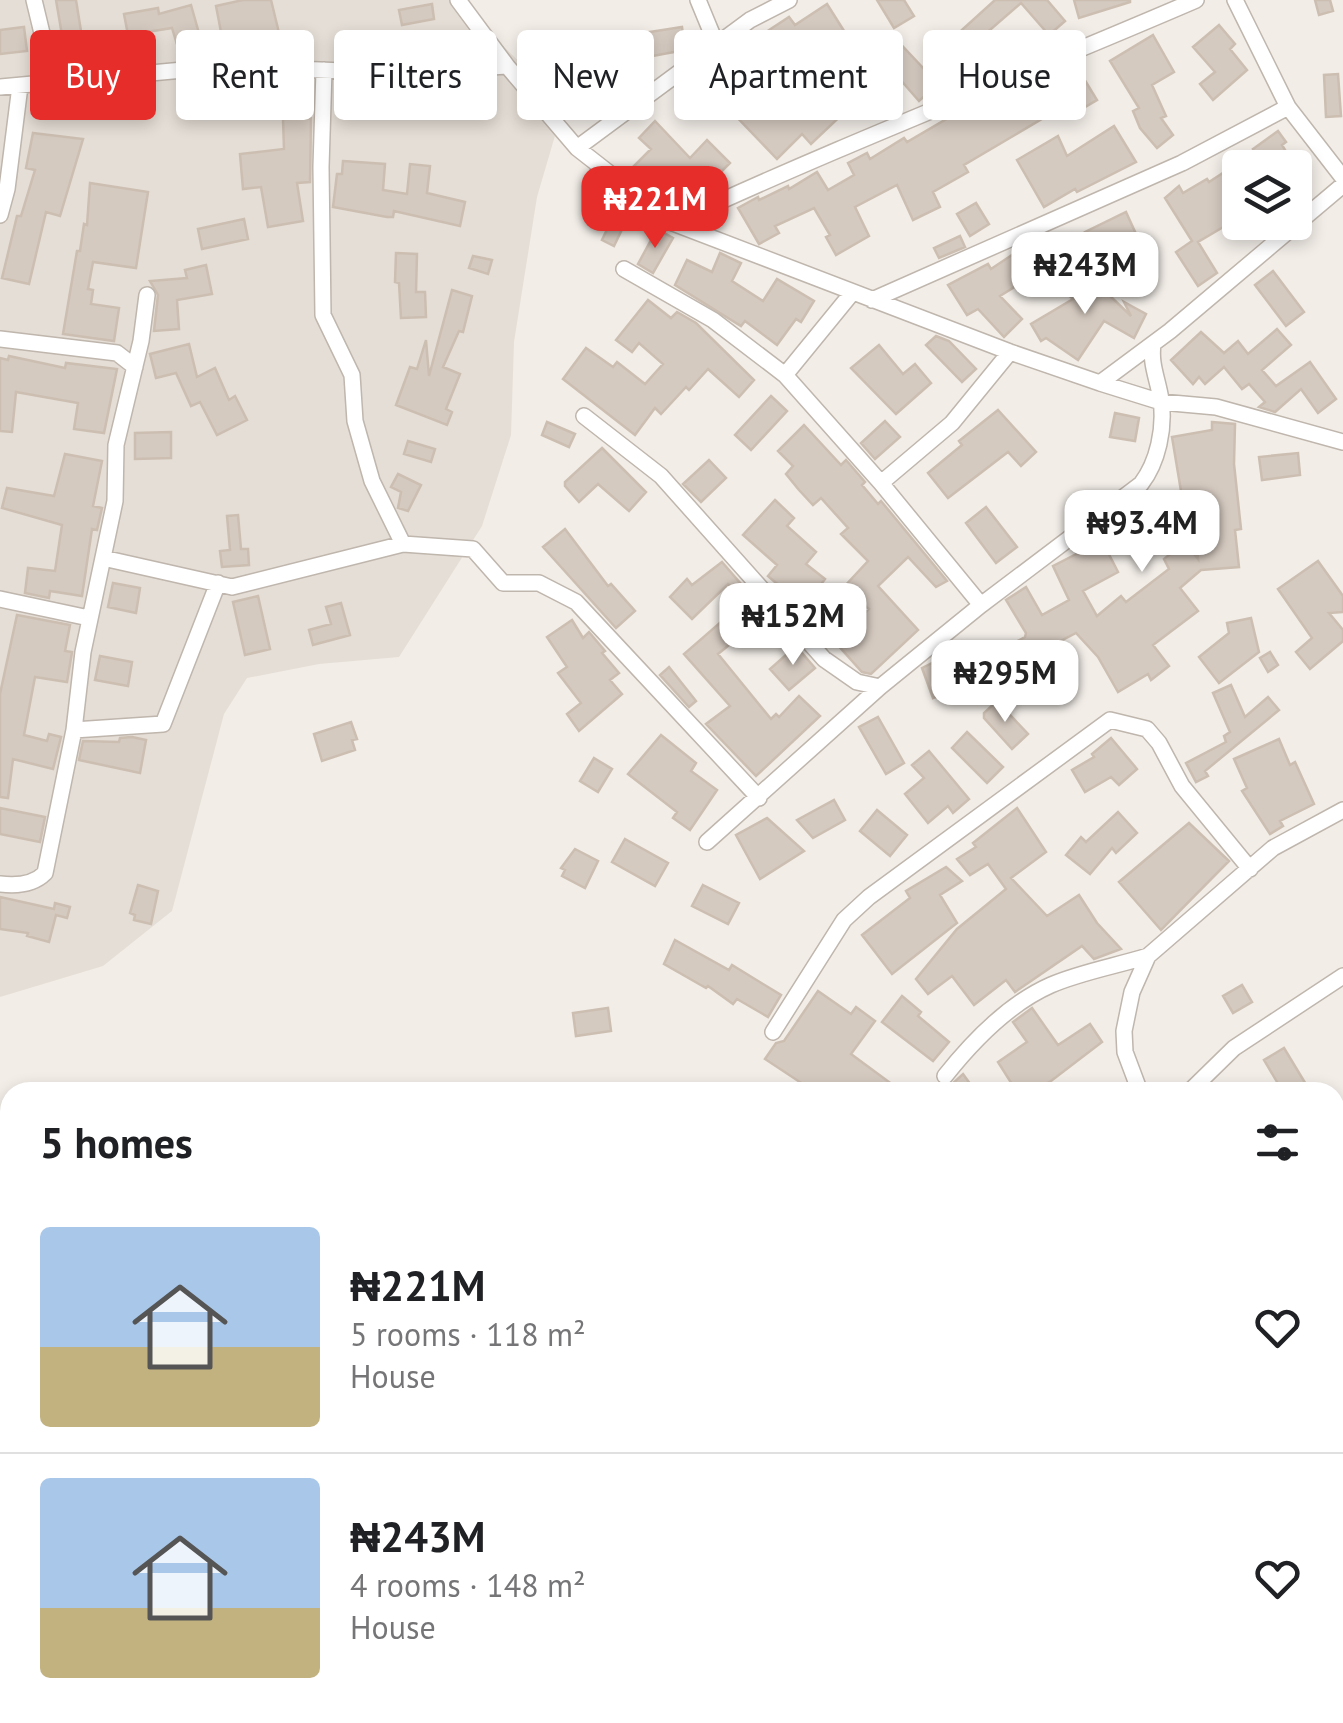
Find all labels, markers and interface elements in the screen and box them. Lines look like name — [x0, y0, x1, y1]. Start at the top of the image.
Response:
chip: Buy — [30, 30, 156, 120]
chip: Rent — [176, 30, 314, 120]
chip: Filters — [334, 30, 497, 120]
chip: New — [517, 30, 654, 120]
chip: Apartment — [674, 30, 903, 120]
chip: House — [923, 30, 1086, 120]
map controls — [1222, 150, 1312, 240]
button: layers — [1222, 150, 1312, 240]
pin: ₦221M — [585, 166, 725, 251]
text: ₦221M — [603, 177, 707, 219]
pin: ₦243M — [1015, 232, 1155, 317]
text: ₦243M — [1033, 243, 1137, 285]
pin: ₦93.4M — [1061, 490, 1223, 575]
text: ₦93.4M — [1086, 501, 1198, 543]
pin: ₦152M — [723, 583, 863, 668]
text: ₦152M — [741, 594, 845, 636]
pin: ₦295M — [935, 640, 1075, 725]
text: ₦295M — [953, 651, 1057, 693]
text: 5 homes — [40, 1115, 193, 1170]
icon: filters — [1250, 1115, 1305, 1170]
text: ₦221M — [350, 1258, 485, 1313]
icon: home — [120, 1267, 240, 1387]
icon: heart — [1250, 1300, 1305, 1355]
text: 5 rooms · 118 m² — [350, 1313, 586, 1355]
text: House — [350, 1355, 436, 1397]
text: ₦243M — [350, 1509, 485, 1564]
icon: home — [120, 1518, 240, 1638]
icon: heart — [1250, 1551, 1305, 1606]
text: 4 rooms · 148 m² — [350, 1564, 586, 1606]
text: House — [350, 1606, 436, 1648]

